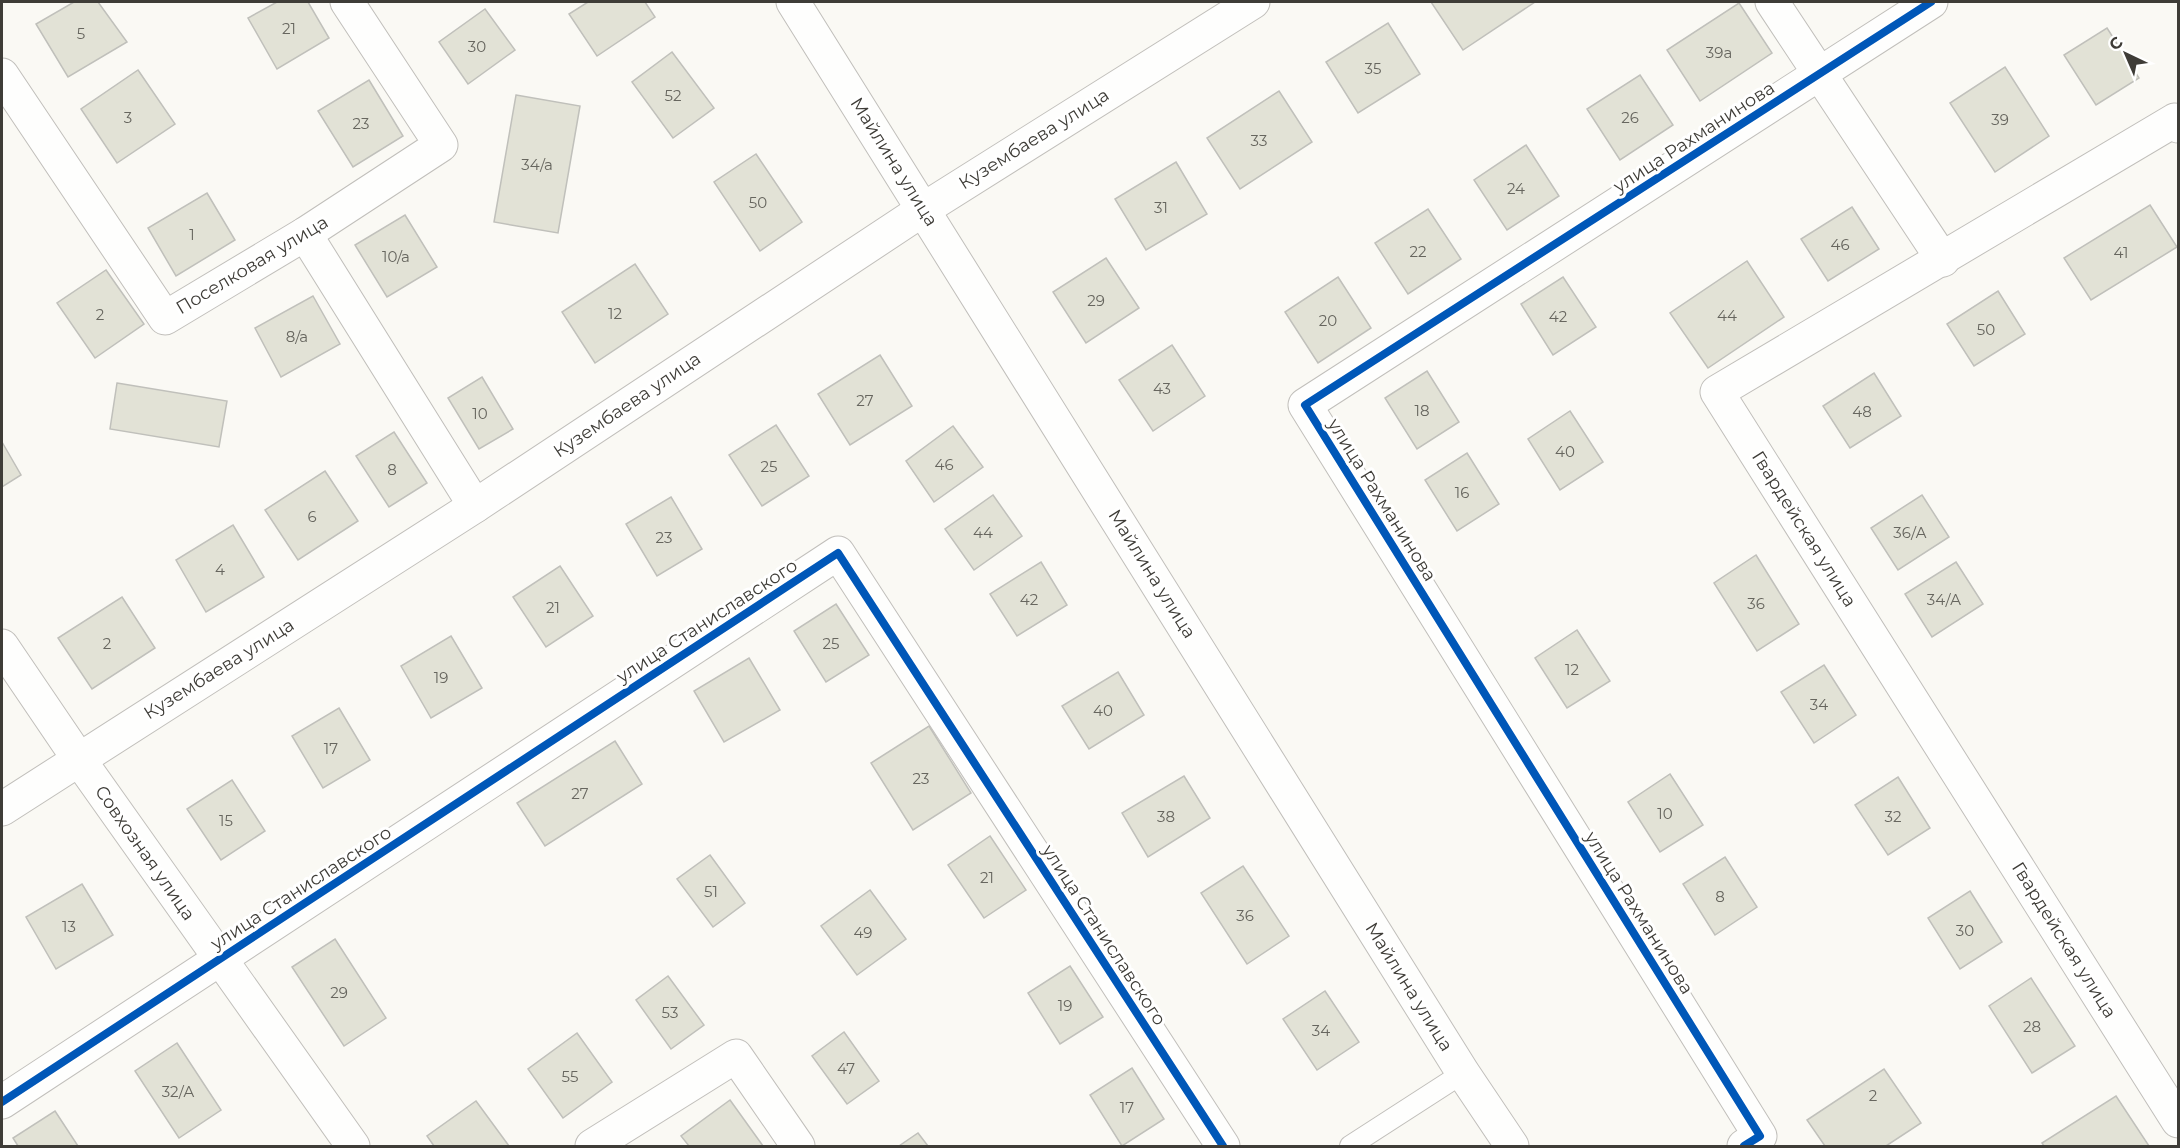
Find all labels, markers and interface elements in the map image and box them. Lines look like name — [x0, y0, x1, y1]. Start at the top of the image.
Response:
house number: 21 — [282, 19, 296, 38]
house number: 5 — [77, 24, 85, 43]
north arrow — [2096, 24, 2156, 84]
text: С — [2105, 32, 2127, 54]
house number: 30 — [468, 37, 486, 56]
house number: 39а — [1706, 43, 1732, 62]
house number: 35 — [1365, 59, 1381, 78]
street label: улица Рахманинова — [1608, 77, 1779, 198]
street label: Кузембаева улица — [955, 84, 1113, 194]
house number: 52 — [665, 86, 681, 105]
street label: Майлина улица — [846, 94, 942, 230]
house number: 3 — [124, 108, 132, 127]
house number: 26 — [1621, 108, 1639, 127]
house number: 39 — [1991, 110, 2009, 129]
house number: 23 — [353, 114, 369, 133]
house number: 33 — [1251, 131, 1267, 150]
house number: 34/a — [521, 155, 553, 174]
house number: 24 — [1507, 179, 1525, 198]
house number: 50 — [749, 193, 767, 212]
house number: 31 — [1154, 198, 1168, 217]
street label: Поселковая улица — [172, 211, 332, 319]
house number: 1 — [189, 225, 195, 244]
house number: 46 — [1830, 235, 1850, 254]
house number: 22 — [1409, 242, 1427, 261]
house number: 41 — [2114, 243, 2128, 262]
house number: 10/a — [382, 247, 410, 266]
house number: 29 — [1087, 291, 1105, 310]
house number: 12 — [608, 304, 622, 323]
house number: 2 — [96, 305, 104, 324]
house number: 44 — [1717, 306, 1737, 325]
house number: 42 — [1549, 307, 1567, 326]
house number: 20 — [1319, 311, 1337, 330]
house number: 50 — [1977, 320, 1995, 339]
house number: 8/a — [286, 327, 308, 346]
street label: Кузембаева улица — [549, 348, 705, 462]
house number: 43 — [1153, 379, 1171, 398]
house number: 27 — [856, 391, 874, 410]
house number: 18 — [1415, 401, 1430, 420]
house number: 48 — [1852, 402, 1872, 421]
house number: 10 — [472, 404, 488, 423]
street label: улица Рахманинова — [1322, 414, 1441, 585]
house number: 40 — [1555, 442, 1575, 461]
street label: Гвардейская улица — [1747, 447, 1861, 611]
house number: 46 — [934, 455, 954, 474]
house number: 25 — [760, 457, 778, 476]
house number: 8 — [387, 460, 397, 479]
house number: 16 — [1455, 483, 1469, 502]
street label: Майлина улица — [1104, 506, 1200, 642]
house number: 6 — [307, 507, 317, 526]
house number: 44 — [973, 523, 993, 542]
house number: 36/А — [1893, 523, 1927, 542]
house number: 23 — [656, 528, 672, 547]
street label: улица Станиславского — [612, 554, 801, 688]
house number: 4 — [215, 560, 225, 579]
house number: 42 — [1020, 590, 1038, 609]
house number: 34/А — [1927, 590, 1961, 609]
house number: 36 — [1747, 594, 1765, 613]
house number: 21 — [546, 598, 560, 617]
street label: Кузембаева улица — [140, 614, 298, 724]
house number: 2 — [103, 634, 111, 653]
house number: 25 — [822, 634, 840, 653]
house number: 12 — [1565, 660, 1579, 679]
house number: 19 — [434, 668, 448, 687]
house number: 34 — [1810, 695, 1828, 714]
house number: 40 — [1093, 701, 1113, 720]
house number: 17 — [324, 739, 338, 758]
house number: 23 — [913, 769, 929, 788]
street label: Совхозная улица — [90, 781, 200, 925]
house number: 27 — [571, 784, 589, 803]
house number: 10 — [1657, 804, 1673, 823]
house number: 38 — [1157, 807, 1175, 826]
house number: 32 — [1885, 807, 1901, 826]
house number: 15 — [219, 811, 233, 830]
street label: улица Станиславского — [206, 821, 395, 955]
street label: улица Рахманинова — [1579, 827, 1698, 998]
street label: улица Станиславского — [1037, 840, 1171, 1029]
street label: Гвардейская улица — [2007, 858, 2121, 1022]
house number: 21 — [980, 868, 994, 887]
house number: 51 — [704, 882, 718, 901]
house number: 8 — [1715, 887, 1725, 906]
house number: 36 — [1236, 906, 1254, 925]
house number: 13 — [62, 917, 76, 936]
street label: Майлина улица — [1361, 919, 1457, 1055]
house number: 30 — [1956, 921, 1974, 940]
house number: 49 — [854, 923, 872, 942]
house number: 29 — [330, 983, 348, 1002]
house number: 19 — [1058, 996, 1072, 1015]
house number: 53 — [662, 1003, 678, 1022]
house number: 28 — [2023, 1017, 2041, 1036]
house number: 34 — [1312, 1021, 1330, 1040]
house number: 47 — [837, 1059, 855, 1078]
house number: 55 — [562, 1067, 578, 1086]
house number: 32/А — [162, 1082, 194, 1101]
house number: 2 — [1869, 1086, 1877, 1105]
house number: 17 — [1120, 1098, 1134, 1117]

